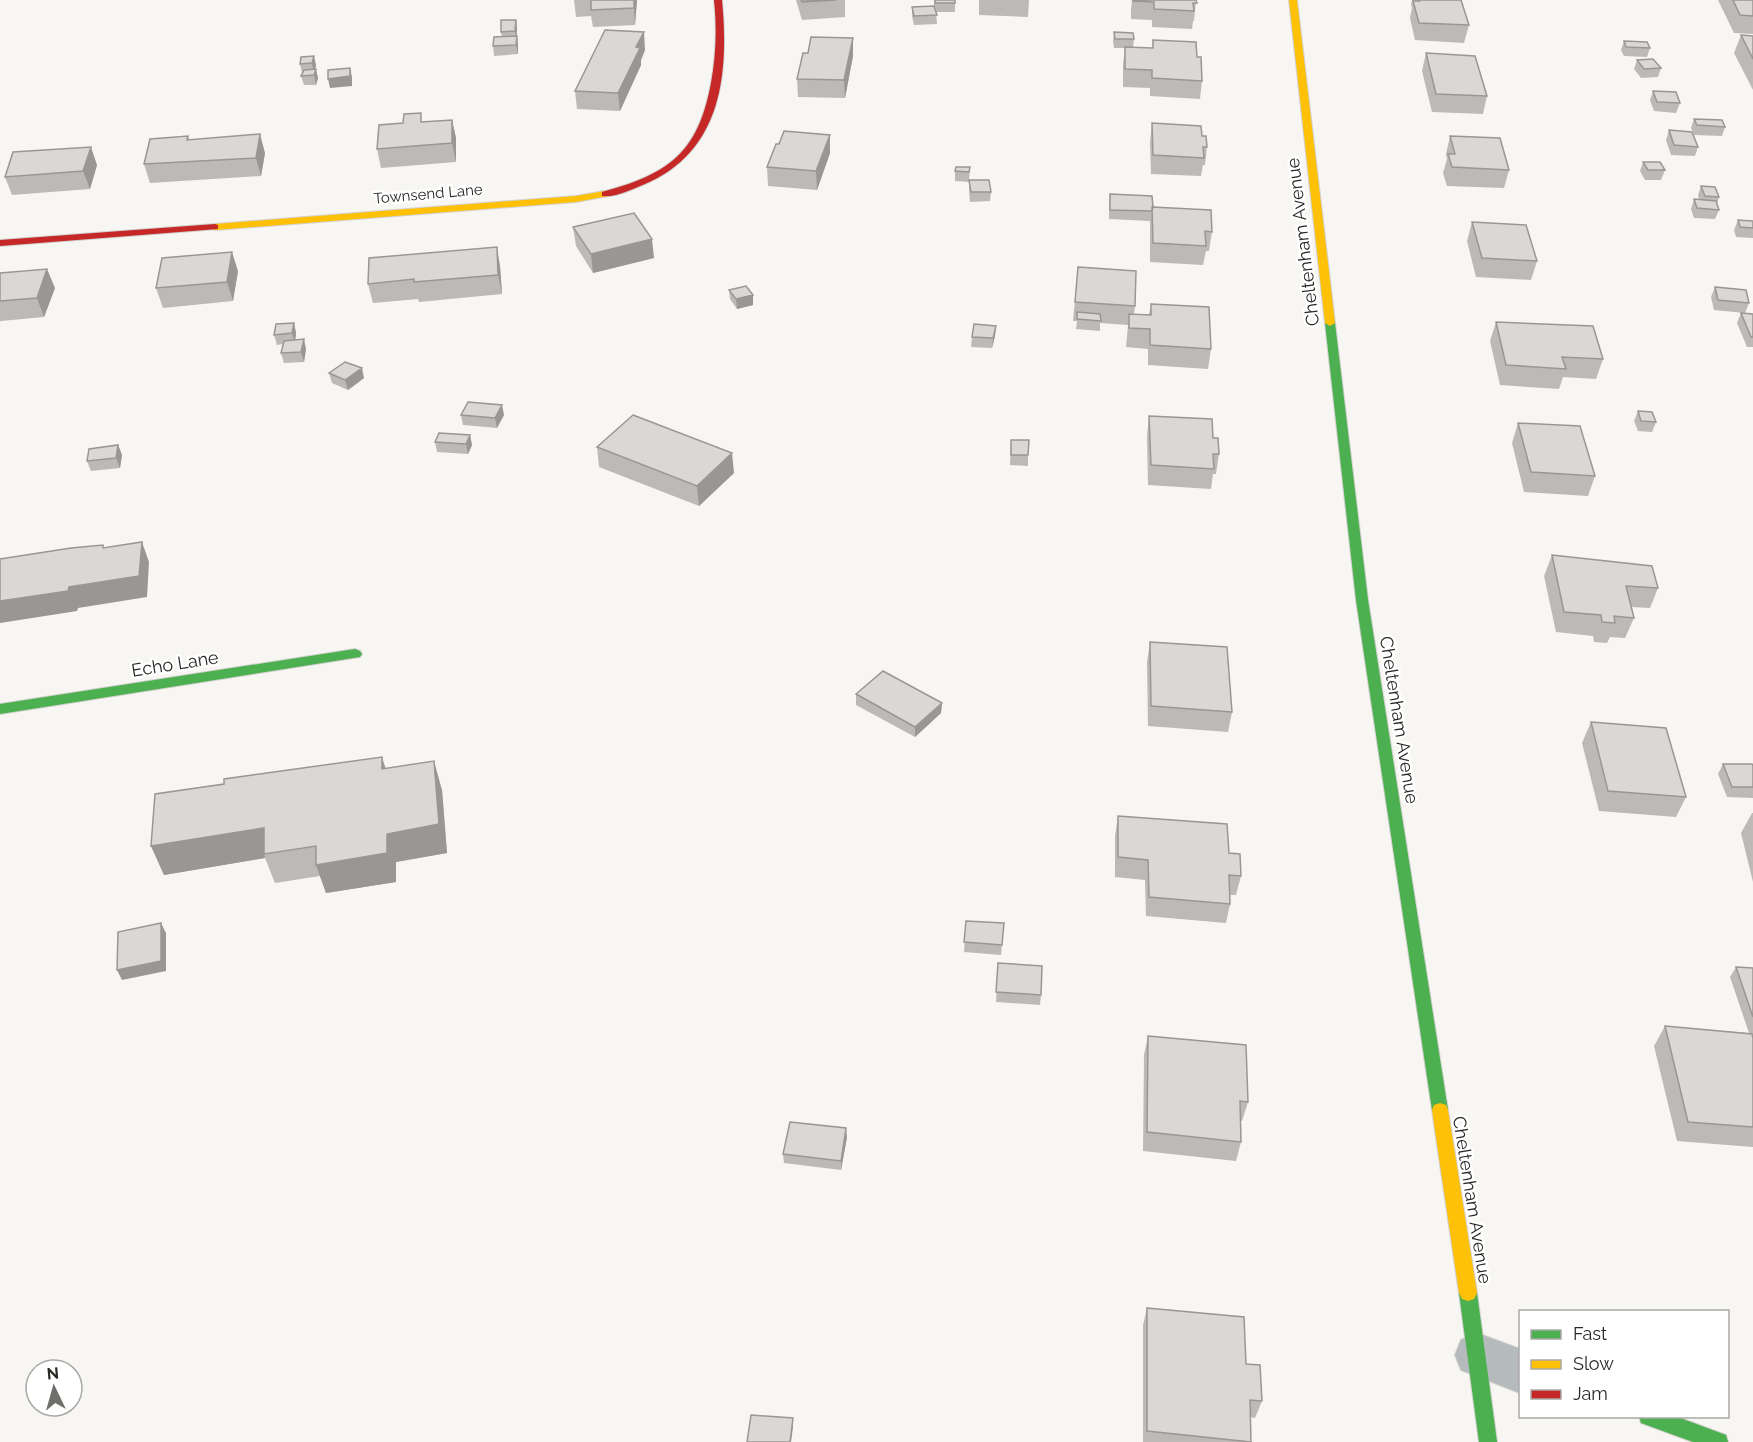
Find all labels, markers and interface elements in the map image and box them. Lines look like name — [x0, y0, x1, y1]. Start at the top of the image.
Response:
street label: Cheltenham Avenue — [1282, 156, 1323, 327]
street label: Townsend Lane — [373, 180, 484, 208]
street label: Cheltenham Avenue — [1376, 635, 1423, 806]
street label: Echo Lane — [130, 646, 220, 681]
street label: Cheltenham Avenue — [1449, 1115, 1496, 1286]
legend — [1519, 1310, 1729, 1418]
text: Fast — [1573, 1323, 1607, 1344]
text: Slow — [1573, 1353, 1614, 1374]
north arrow — [24, 1358, 84, 1418]
text: N — [46, 1364, 60, 1384]
text: Jam — [1573, 1383, 1608, 1404]

